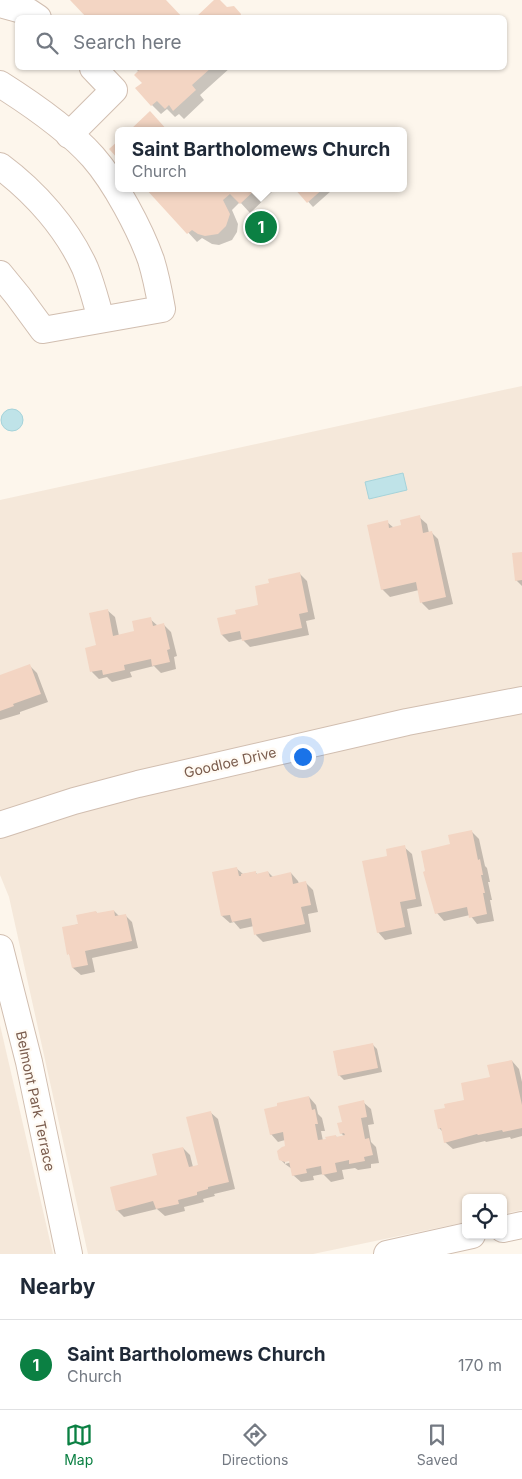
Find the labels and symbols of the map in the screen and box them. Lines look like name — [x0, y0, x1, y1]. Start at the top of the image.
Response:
pin: 1 — [245, 208, 277, 246]
street label: Goodloe Drive — [182, 743, 278, 781]
your location — [290, 744, 316, 770]
street label: Belmont Park Terrace — [13, 1029, 59, 1173]

